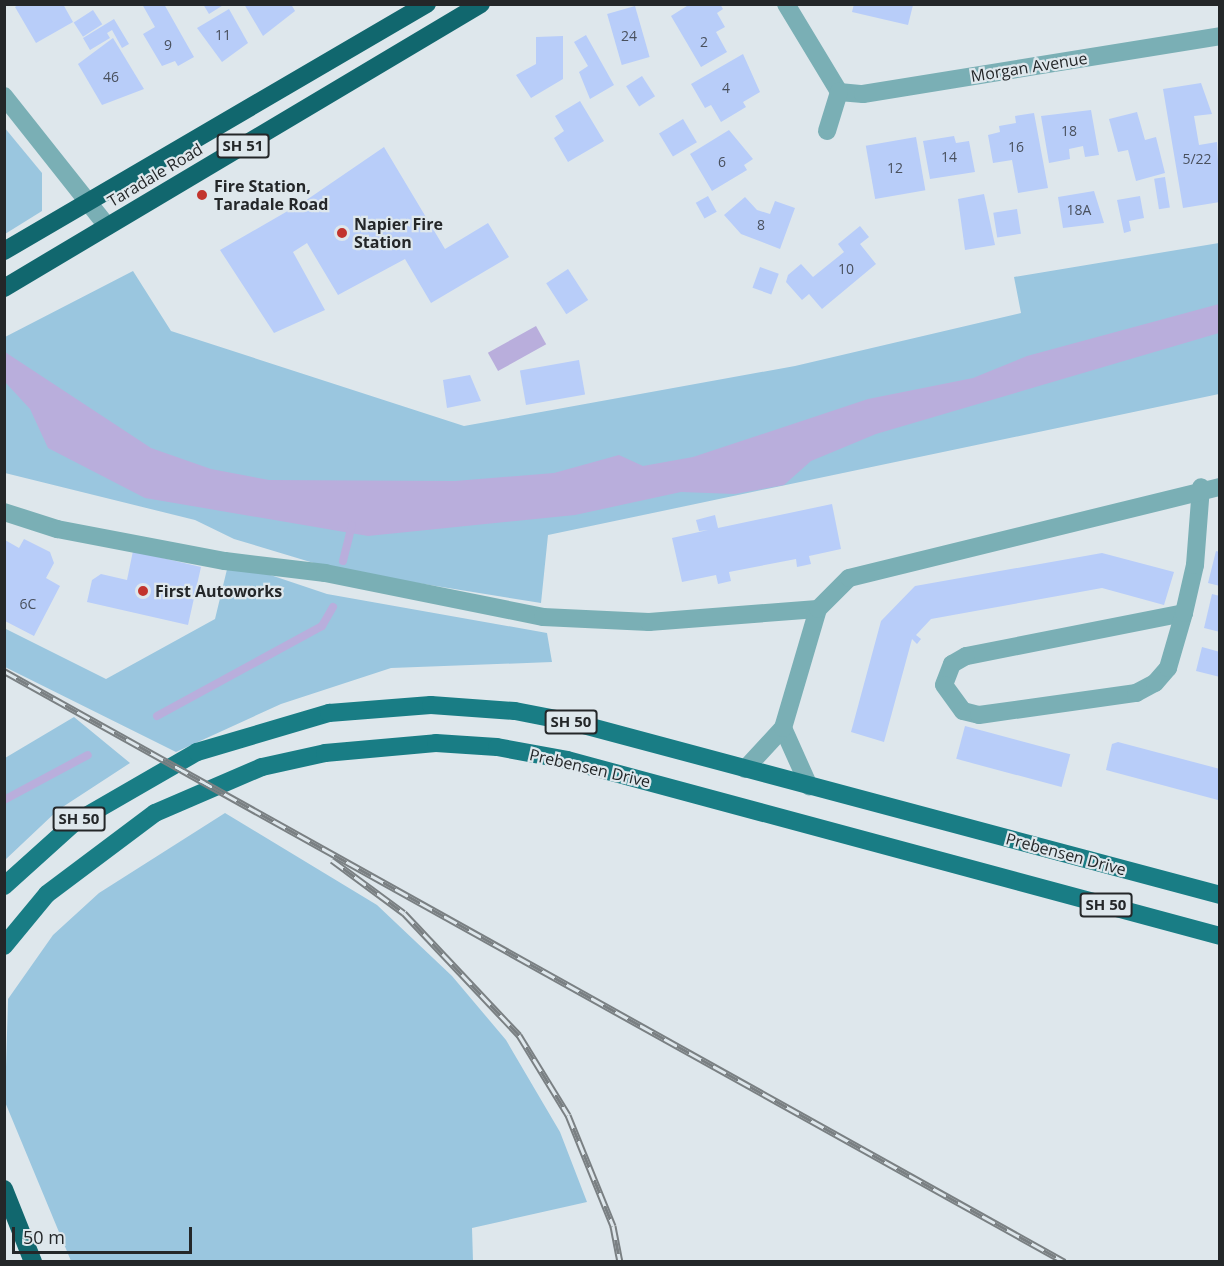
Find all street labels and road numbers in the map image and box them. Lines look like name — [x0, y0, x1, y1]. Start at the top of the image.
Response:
street label: Morgan Avenue — [969, 48, 1089, 86]
road number: SH 51 — [216, 134, 270, 158]
street label: Taradale Road — [104, 139, 206, 211]
road number: SH 50 — [544, 710, 598, 734]
street label: Prebensen Drive — [528, 745, 652, 791]
road number: SH 50 — [52, 807, 106, 831]
street label: Prebensen Drive — [1004, 829, 1128, 879]
road number: SH 50 — [1079, 893, 1133, 917]

